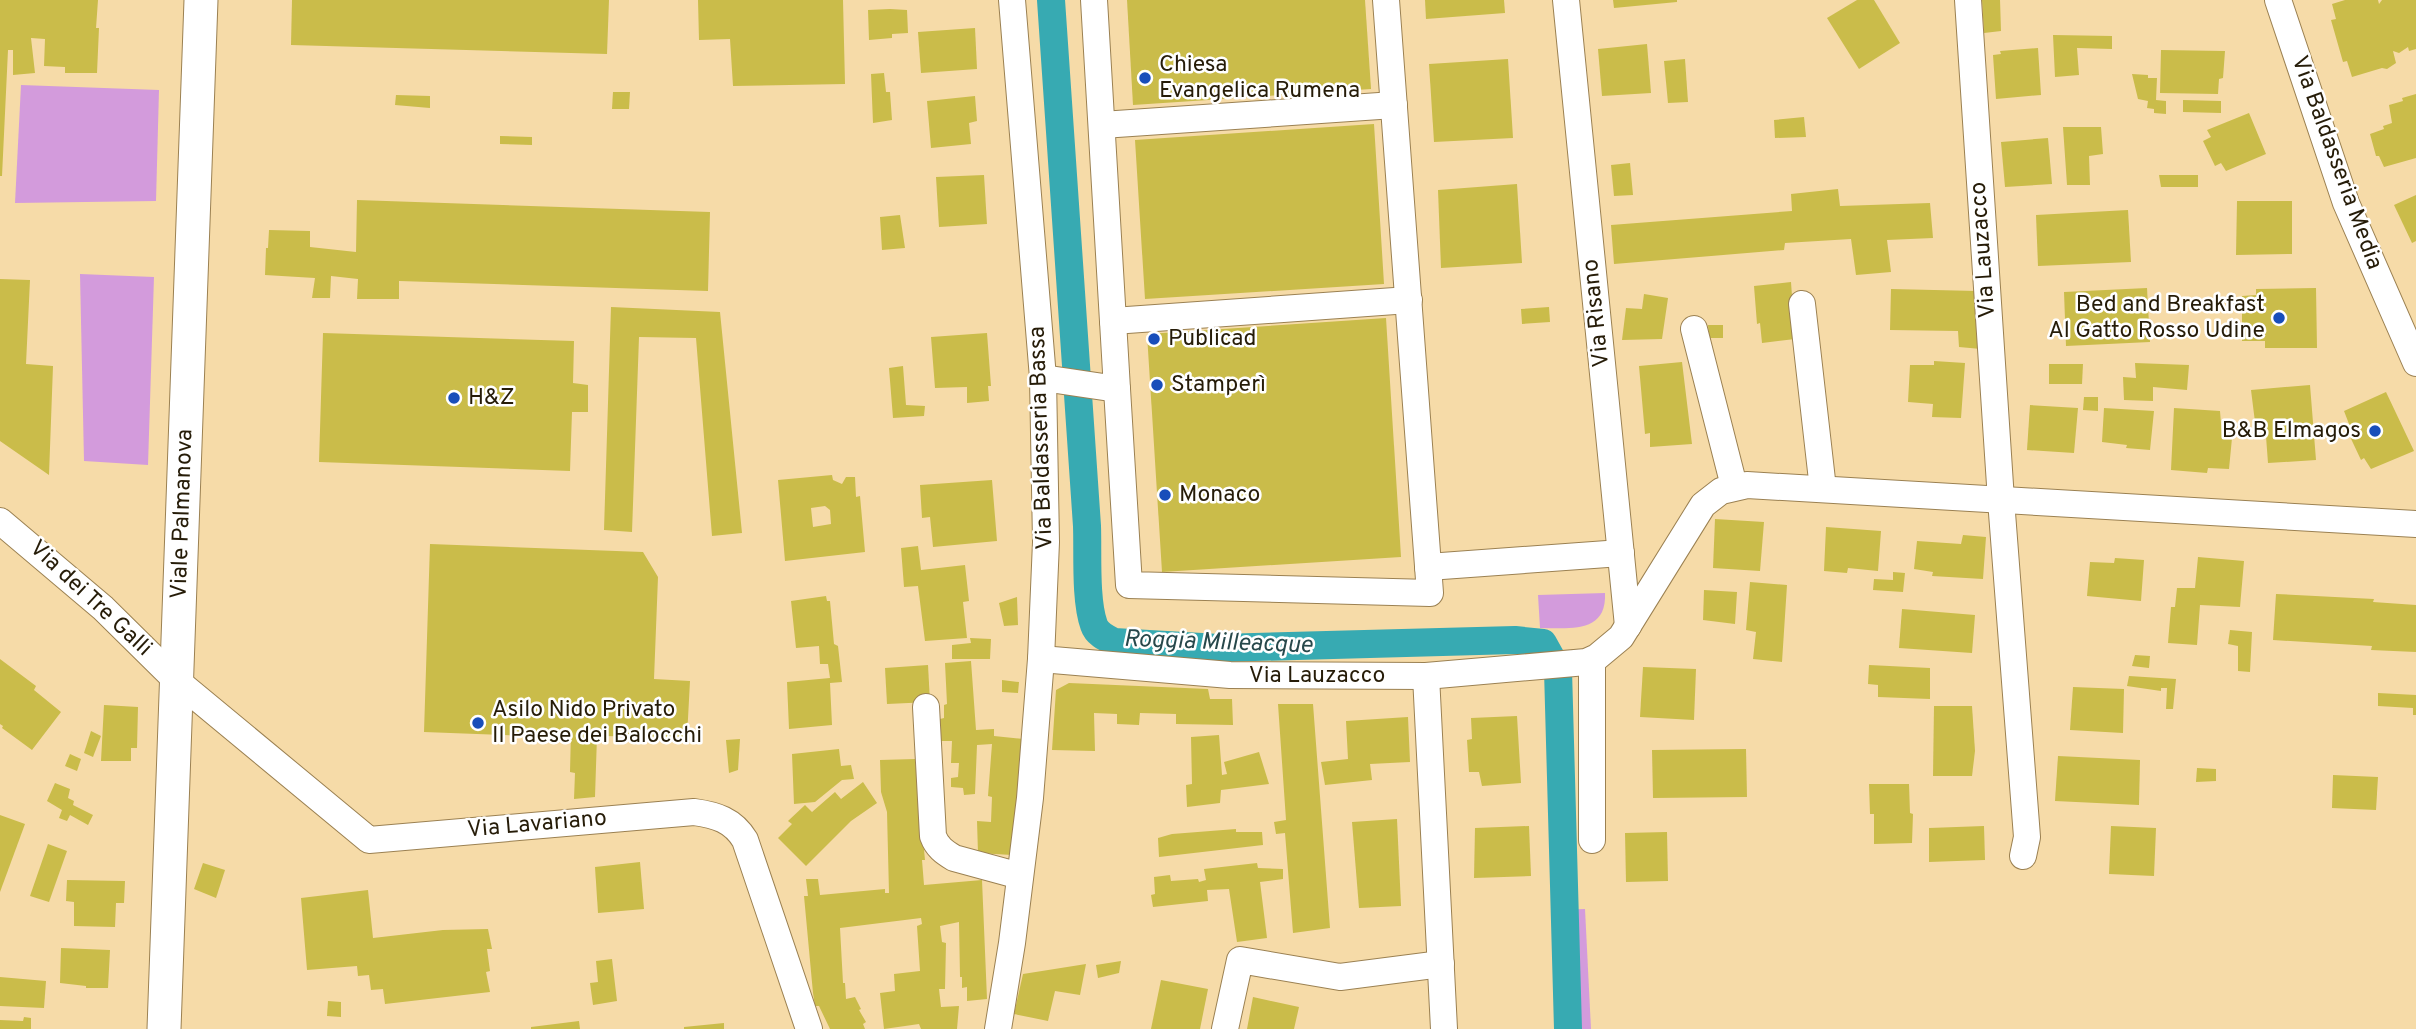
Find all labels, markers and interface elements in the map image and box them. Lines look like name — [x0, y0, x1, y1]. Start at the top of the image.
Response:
place label: Chiesa Evangelica Rumena — [1159, 51, 1360, 106]
street label: Via Baldasseria Media — [2284, 52, 2388, 274]
marker: Chiesa Evangelica Rumena — [1137, 70, 1153, 86]
street label: Via Lauzacco — [1965, 181, 2003, 319]
street label: Via Risano — [1577, 258, 1617, 368]
place label: Bed and Breakfast Al Gatto Rosso Udine — [2048, 291, 2265, 346]
marker: Bed and Breakfast Al Gatto Rosso Udine — [2271, 310, 2287, 326]
place label: Publicad — [1168, 325, 1257, 354]
street label: Via Baldasseria Bassa — [1024, 326, 1060, 550]
marker: Publicad — [1146, 331, 1162, 347]
place label: Stamperì — [1171, 371, 1266, 400]
marker: Stamperì — [1149, 377, 1165, 393]
place label: H&Z — [468, 384, 515, 413]
marker: H&Z — [446, 390, 462, 406]
place label: B&B Elmagos — [2222, 417, 2361, 446]
marker: B&B Elmagos — [2367, 423, 2383, 439]
street label: Viale Palmanova — [166, 428, 200, 600]
place label: Monaco — [1179, 481, 1260, 510]
marker: Monaco — [1157, 487, 1173, 503]
street label: Via dei Tre Galli — [23, 535, 157, 663]
water label: Roggia Milleacque — [1123, 625, 1314, 661]
street label: Via Lauzacco — [1249, 662, 1385, 691]
place label: Asilo Nido Privato Il Paese dei Balocchi — [492, 696, 702, 751]
marker: Asilo Nido Privato Il Paese dei Balocchi — [470, 715, 486, 731]
street label: Via Lavariano — [466, 804, 608, 846]

